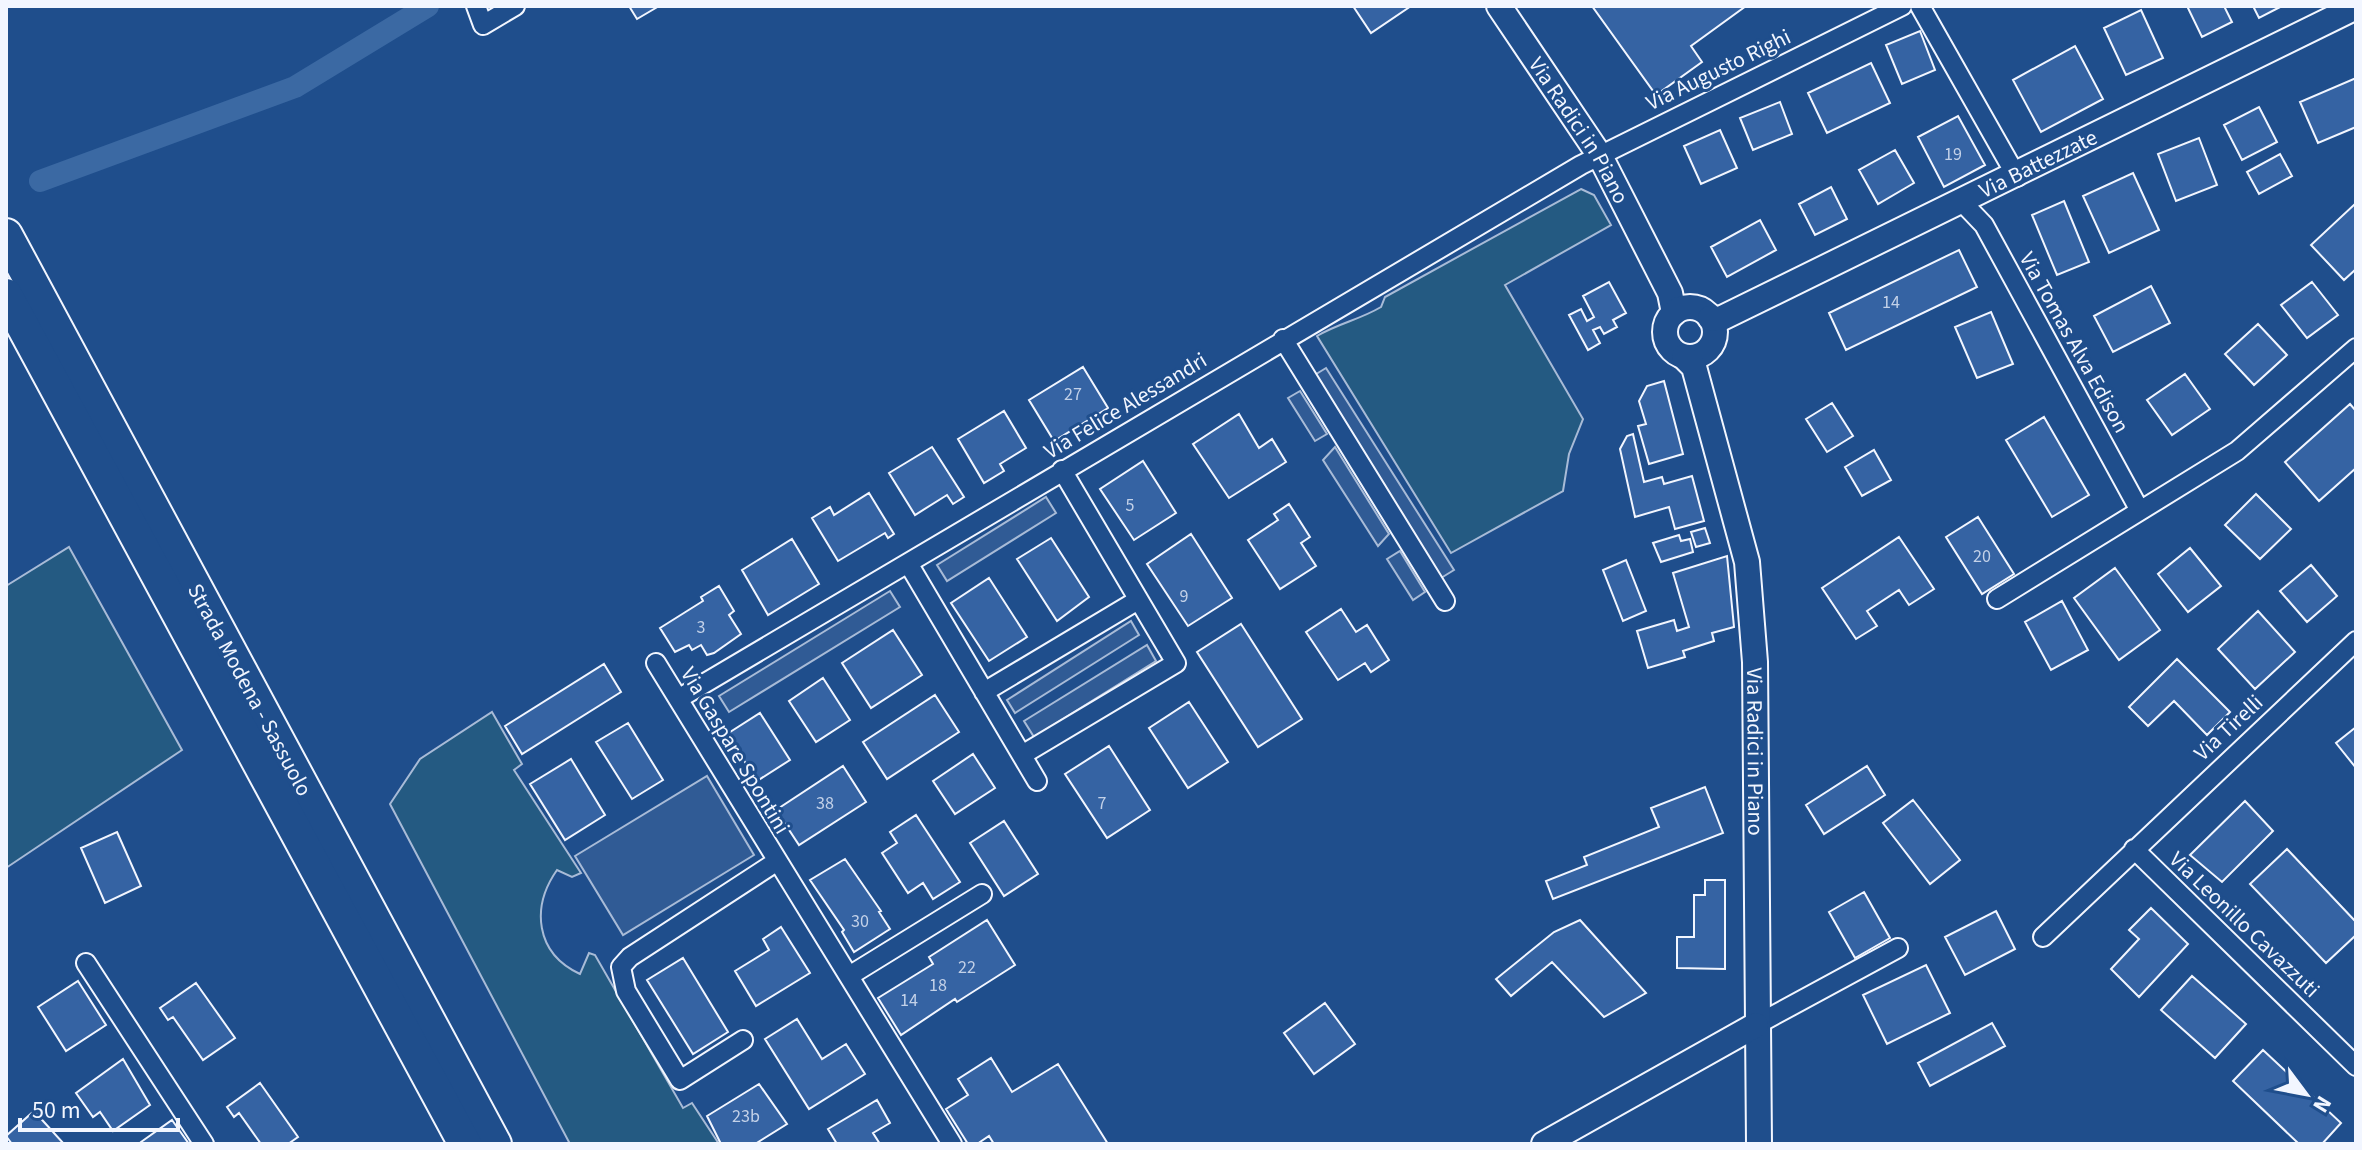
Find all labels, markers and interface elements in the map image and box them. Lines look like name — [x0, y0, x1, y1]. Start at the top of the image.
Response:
street label: Via Augusto Righi — [1641, 21, 1796, 119]
street label: Via Radici in Piano — [1521, 51, 1637, 209]
street label: Via Battezzate — [1974, 121, 2103, 207]
house number: 19 — [1944, 142, 1962, 167]
street label: Via Tomas Alva Edison — [2011, 246, 2137, 439]
house number: 14 — [1882, 290, 1900, 315]
street label: Via Felice Alessandri — [1038, 345, 1213, 467]
house number: 27 — [1064, 382, 1082, 407]
house number: 5 — [1126, 493, 1135, 518]
house number: 20 — [1973, 544, 1991, 569]
street label: Strada Modena - Sassuolo — [179, 578, 320, 802]
house number: 9 — [1180, 584, 1189, 609]
house number: 3 — [697, 615, 706, 640]
street label: Via Gaspare Spontini — [672, 661, 798, 840]
street label: Via Radici in Piano — [1738, 667, 1771, 836]
street label: Via Tirelli — [2187, 687, 2270, 768]
house number: 38 — [816, 791, 834, 816]
house number: 7 — [1098, 791, 1107, 816]
street label: Via Leonillo Cavazzuti — [2162, 844, 2327, 1005]
house number: 30 — [851, 909, 869, 934]
house number: 22 — [958, 955, 976, 980]
house number: 18 — [929, 973, 947, 998]
house number: 14 — [900, 988, 918, 1013]
north arrow — [2266, 1054, 2346, 1134]
scale bar — [20, 1082, 178, 1132]
text: N — [2305, 1089, 2340, 1119]
text: 50 m — [32, 1093, 81, 1128]
house number: 23b — [732, 1104, 760, 1129]

